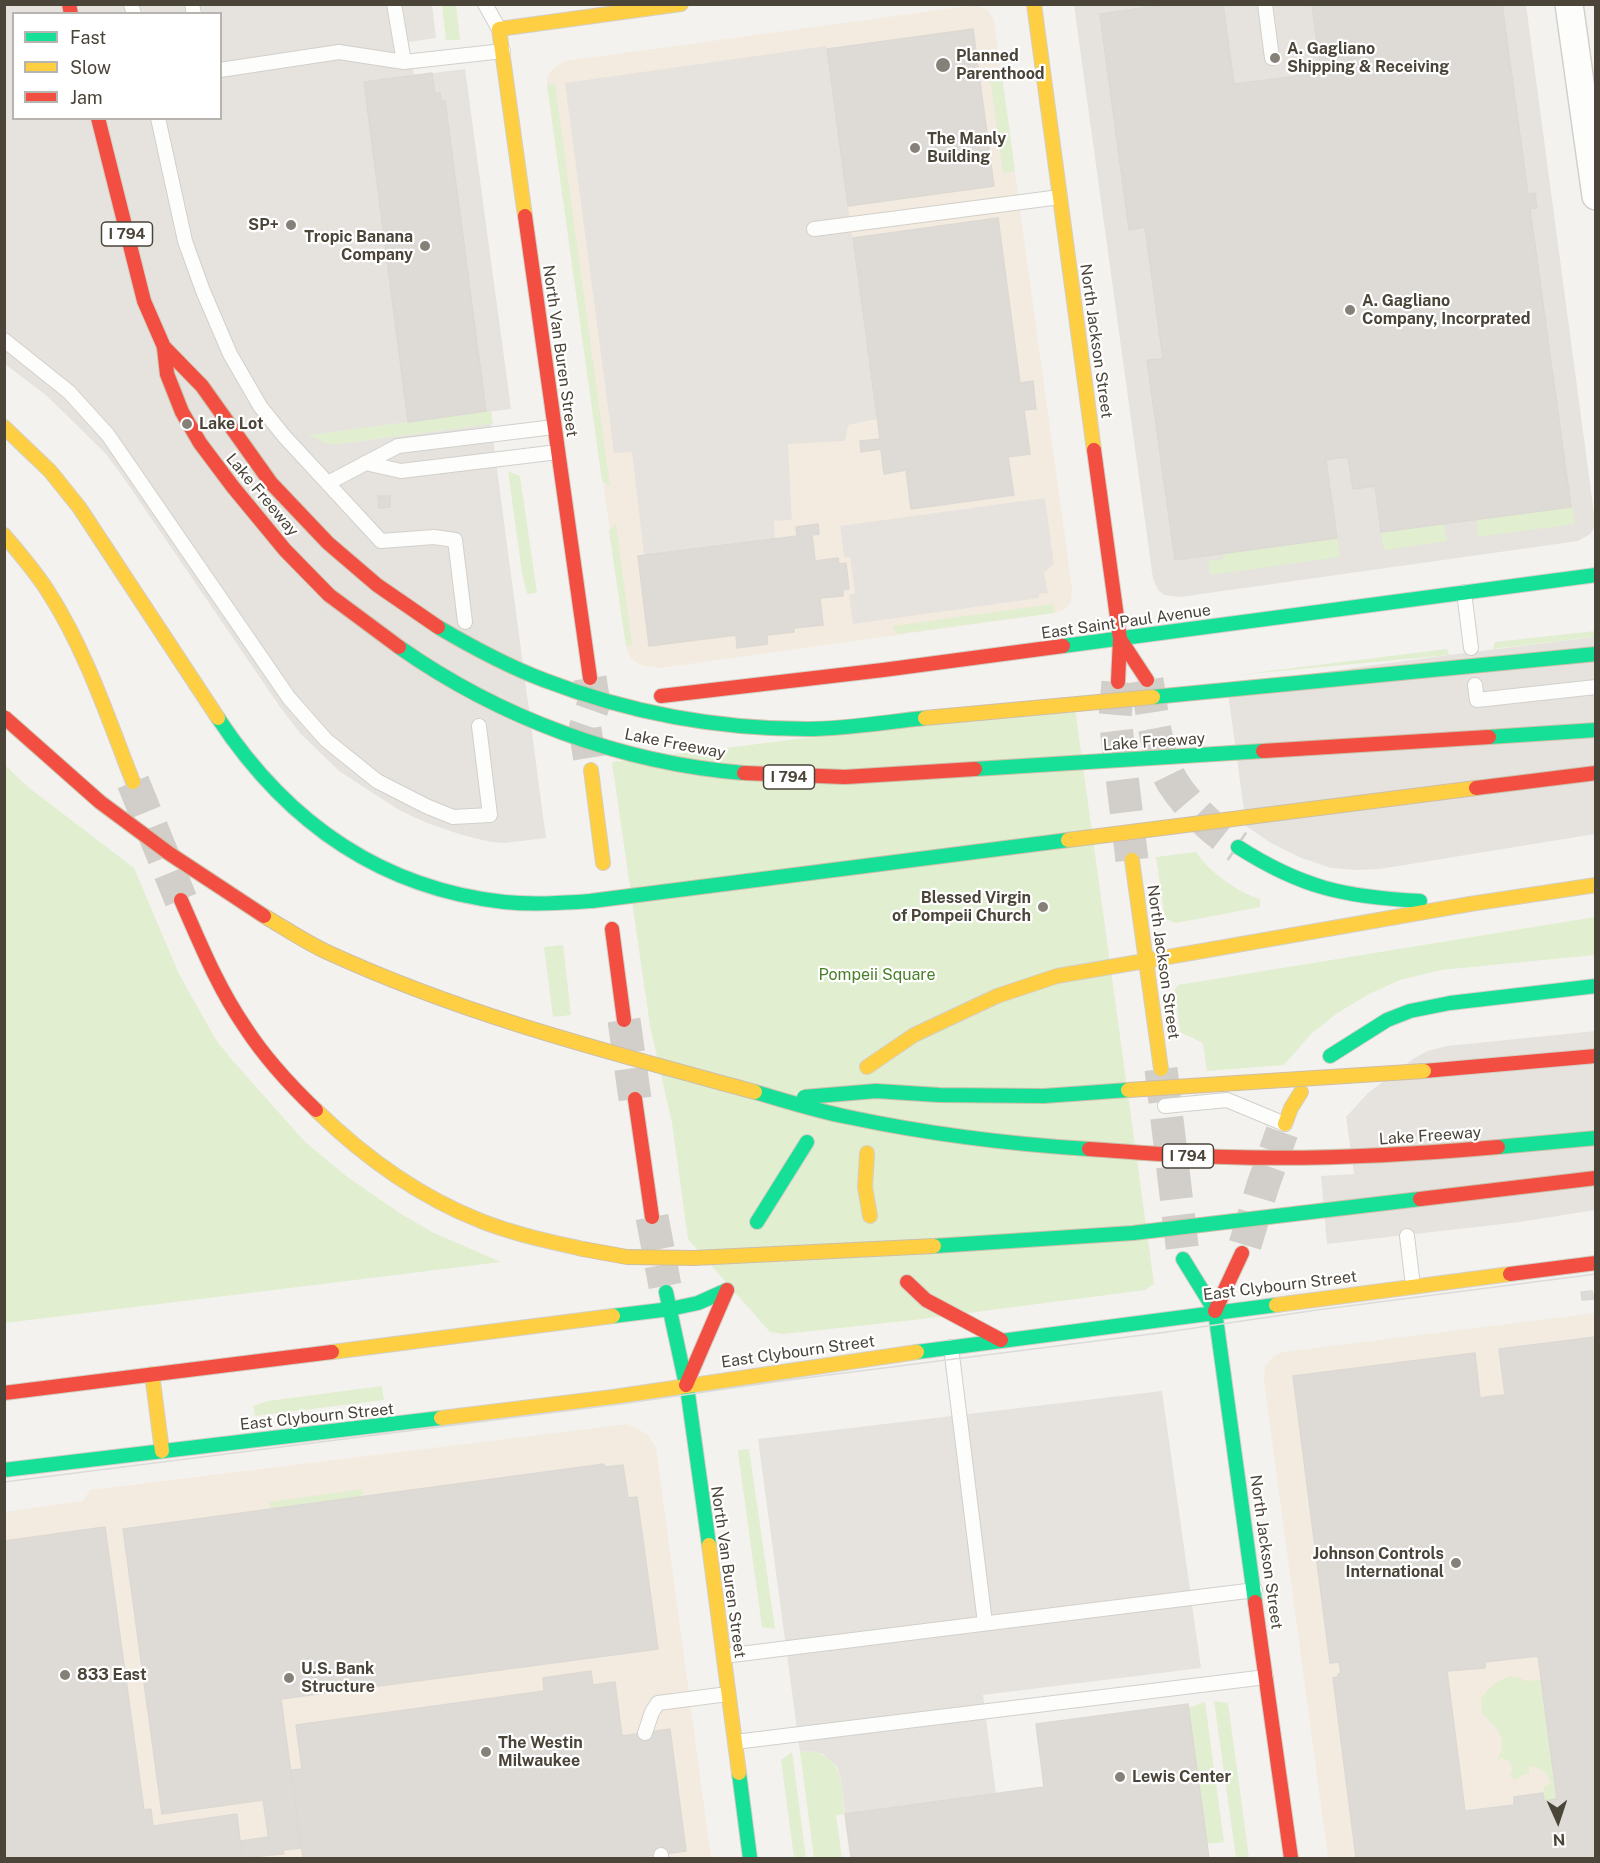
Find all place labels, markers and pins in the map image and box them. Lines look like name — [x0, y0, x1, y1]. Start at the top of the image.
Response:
place label: A. Gagliano Shipping & Receiving — [1287, 39, 1449, 77]
place label: Planned Parenthood — [956, 46, 1045, 84]
marker: A. Gagliano Shipping & Receiving — [1268, 51, 1282, 65]
marker: Planned Parenthood — [934, 56, 952, 74]
place label: The Manly Building — [927, 129, 1006, 167]
marker: The Manly Building — [908, 141, 922, 155]
place label: SP+ — [248, 215, 279, 235]
marker: SP+ — [284, 218, 298, 232]
place label: Tropic Banana Company — [304, 227, 413, 265]
marker: Tropic Banana Company — [418, 239, 432, 253]
place label: A. Gagliano Company, Incorprated — [1362, 291, 1530, 329]
marker: A. Gagliano Company, Incorprated — [1343, 303, 1357, 317]
place label: Lake Lot — [199, 414, 264, 434]
marker: Lake Lot — [180, 417, 194, 431]
place label: Blessed Virgin of Pompeii Church — [892, 888, 1031, 926]
marker: Blessed Virgin of Pompeii Church — [1036, 900, 1050, 914]
place label: Johnson Controls International — [1313, 1544, 1444, 1582]
marker: Johnson Controls International — [1449, 1556, 1463, 1570]
place label: U.S. Bank Structure — [301, 1659, 375, 1697]
place label: 833 East — [77, 1665, 147, 1685]
marker: 833 East — [58, 1668, 72, 1682]
marker: U.S. Bank Structure — [282, 1671, 296, 1685]
place label: The Westin Milwaukee — [498, 1733, 583, 1771]
marker: The Westin Milwaukee — [479, 1745, 493, 1759]
place label: Lewis Center — [1132, 1767, 1231, 1787]
marker: Lewis Center — [1113, 1770, 1127, 1784]

